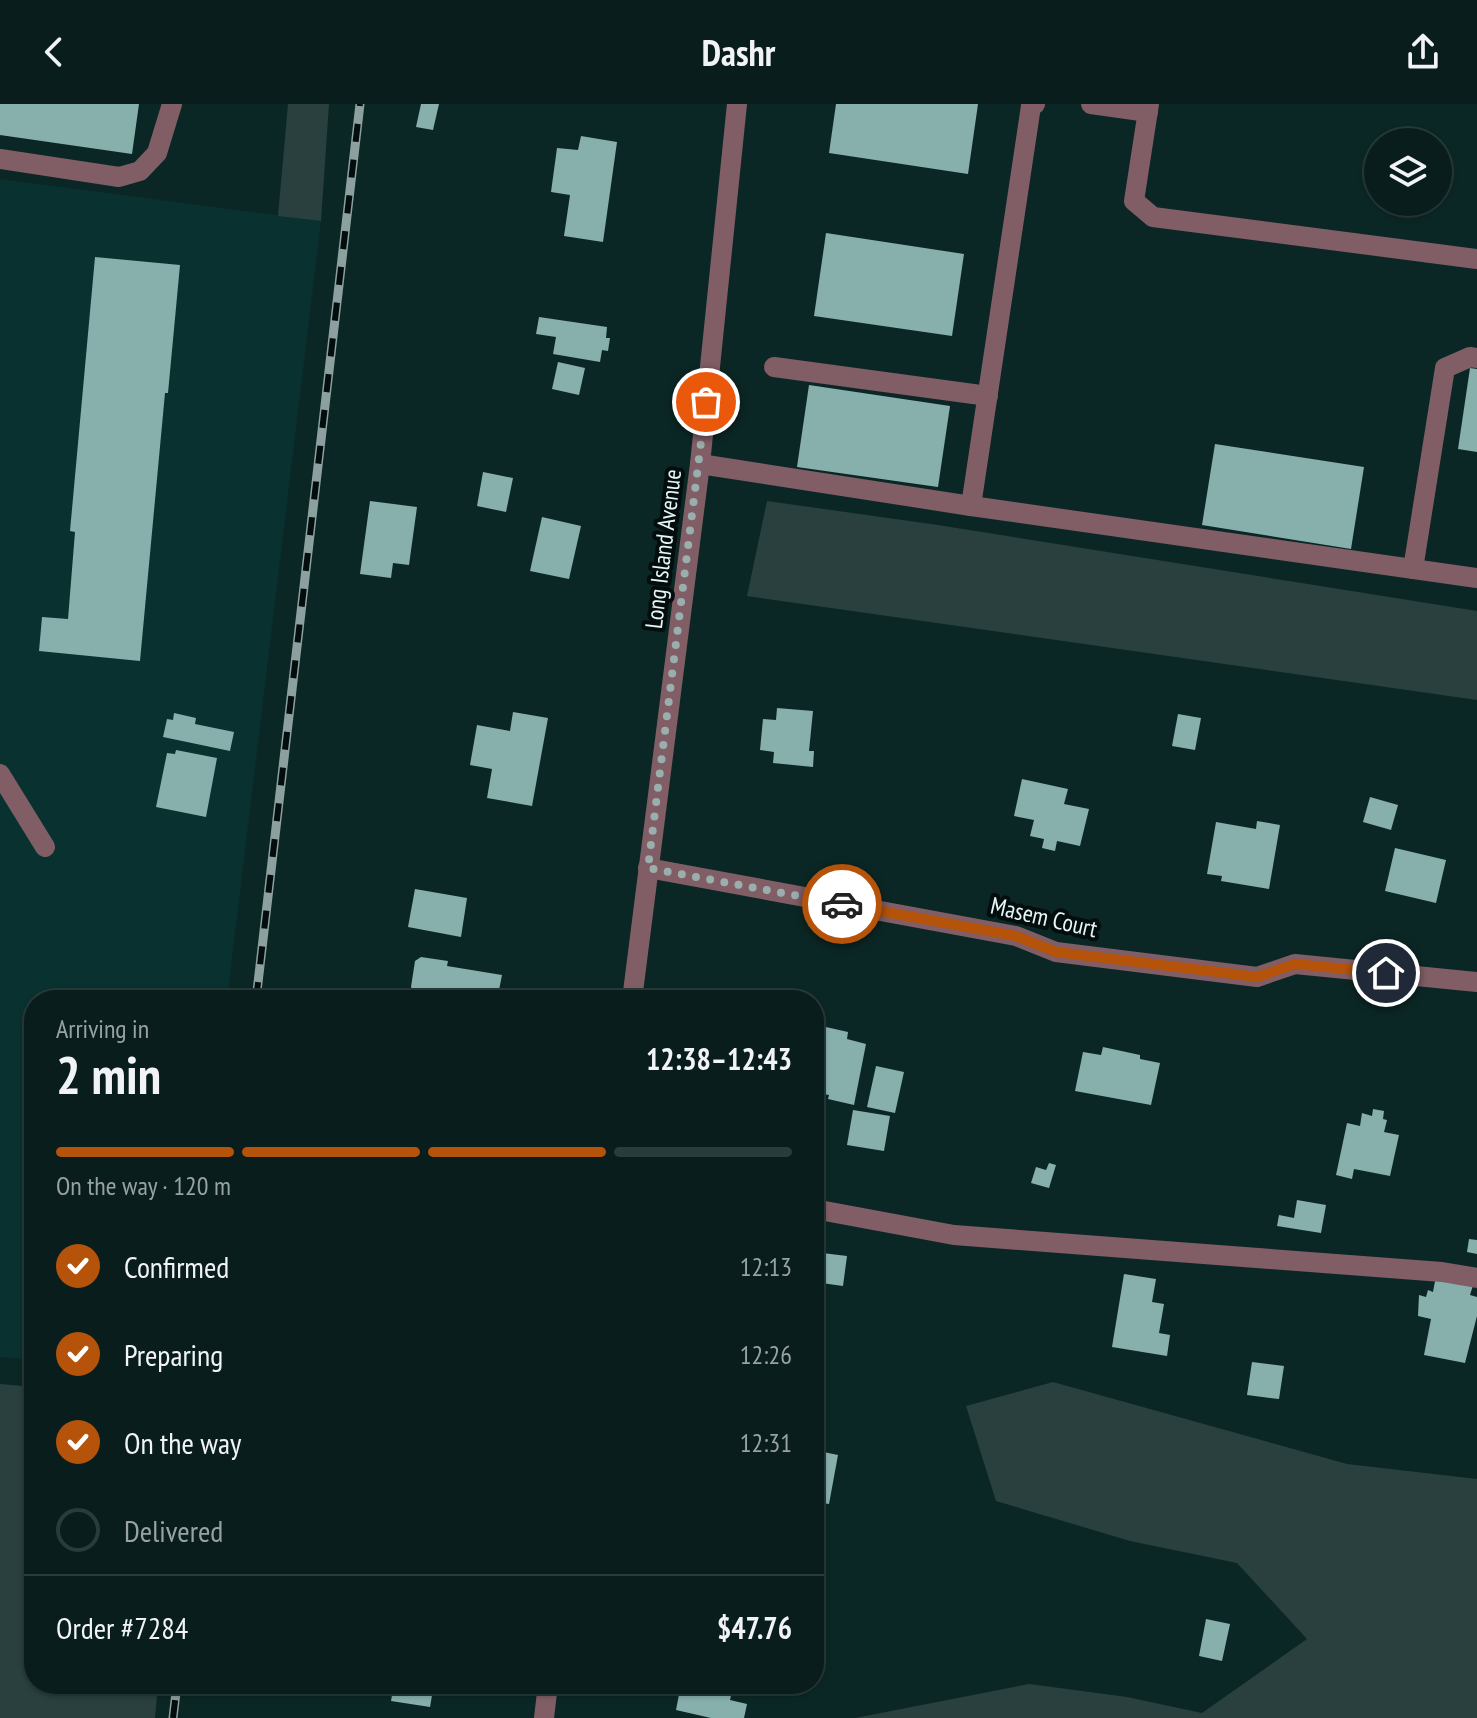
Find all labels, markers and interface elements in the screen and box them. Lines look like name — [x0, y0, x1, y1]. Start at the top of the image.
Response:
text: Dashr — [702, 29, 775, 76]
icon: back — [32, 30, 76, 74]
icon: share — [1401, 30, 1445, 74]
map controls — [1364, 128, 1452, 216]
button: layers — [1364, 128, 1452, 216]
pin — [672, 368, 740, 436]
icon: bag — [684, 380, 728, 424]
street label: Long Island Avenue — [638, 468, 688, 630]
courier — [802, 864, 882, 944]
icon: car — [820, 882, 864, 926]
street label: Masem Court — [988, 890, 1101, 944]
pin — [1352, 939, 1420, 1007]
icon: home — [1364, 951, 1408, 995]
text: Arriving in — [56, 1012, 149, 1045]
text: 12:38–12:43 — [646, 1039, 792, 1078]
text: 2 min — [56, 1041, 161, 1108]
text: On the way · 120 m — [56, 1169, 231, 1202]
icon: check — [56, 1244, 100, 1288]
text: Confirmed — [124, 1247, 229, 1286]
text: 12:13 — [740, 1250, 792, 1283]
icon: check — [56, 1332, 100, 1376]
text: Preparing — [124, 1335, 223, 1374]
text: 12:26 — [740, 1338, 792, 1371]
icon: check — [56, 1420, 100, 1464]
text: On the way — [124, 1423, 241, 1462]
text: 12:31 — [740, 1426, 792, 1459]
text: Delivered — [124, 1511, 223, 1550]
text: Order #7284 — [56, 1608, 188, 1647]
text: $47.76 — [717, 1608, 792, 1647]

